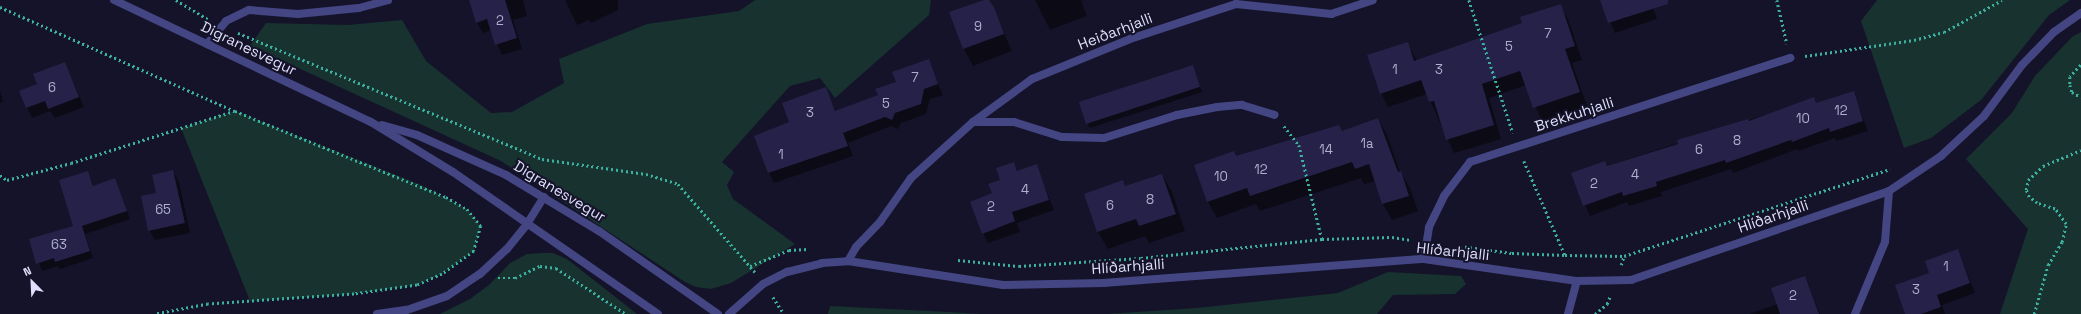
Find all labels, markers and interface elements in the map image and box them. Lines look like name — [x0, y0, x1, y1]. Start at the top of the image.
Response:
street label: Heiðarhjalli — [1075, 9, 1155, 53]
house number: 2 — [496, 13, 504, 29]
street label: Digranesvegur — [198, 17, 300, 79]
house number: 9 — [974, 19, 982, 35]
house number: 7 — [1544, 26, 1552, 42]
house number: 5 — [1505, 39, 1513, 55]
house number: 1 — [1392, 62, 1398, 78]
house number: 3 — [1435, 62, 1443, 78]
house number: 7 — [911, 70, 919, 86]
house number: 6 — [48, 80, 56, 96]
street label: Brekkuhjalli — [1532, 93, 1616, 135]
house number: 5 — [882, 96, 890, 112]
house number: 12 — [1834, 103, 1848, 119]
house number: 3 — [806, 105, 814, 121]
house number: 10 — [1796, 111, 1810, 127]
house number: 8 — [1733, 133, 1741, 149]
house number: 1a — [1361, 136, 1373, 152]
house number: 14 — [1319, 142, 1333, 158]
house number: 6 — [1695, 142, 1703, 158]
house number: 1 — [778, 147, 784, 163]
street label: Digranesvegur — [511, 156, 609, 226]
house number: 12 — [1254, 162, 1268, 178]
house number: 4 — [1631, 167, 1639, 183]
house number: 10 — [1214, 169, 1228, 185]
house number: 2 — [1590, 176, 1598, 192]
house number: 4 — [1021, 182, 1029, 198]
house number: 8 — [1146, 192, 1154, 208]
street label: Hlíðarhjalli — [1735, 196, 1811, 236]
house number: 6 — [1106, 198, 1114, 214]
house number: 2 — [987, 199, 995, 215]
house number: 65 — [155, 202, 171, 218]
house number: 63 — [51, 237, 67, 253]
street label: Hlíðarhjalli — [1416, 238, 1490, 264]
street label: Hlíðarhjalli — [1091, 254, 1165, 278]
house number: 1 — [1943, 259, 1949, 275]
north arrow — [12, 262, 52, 302]
text: N — [21, 263, 33, 279]
house number: 3 — [1912, 282, 1920, 298]
house number: 2 — [1789, 288, 1797, 304]

